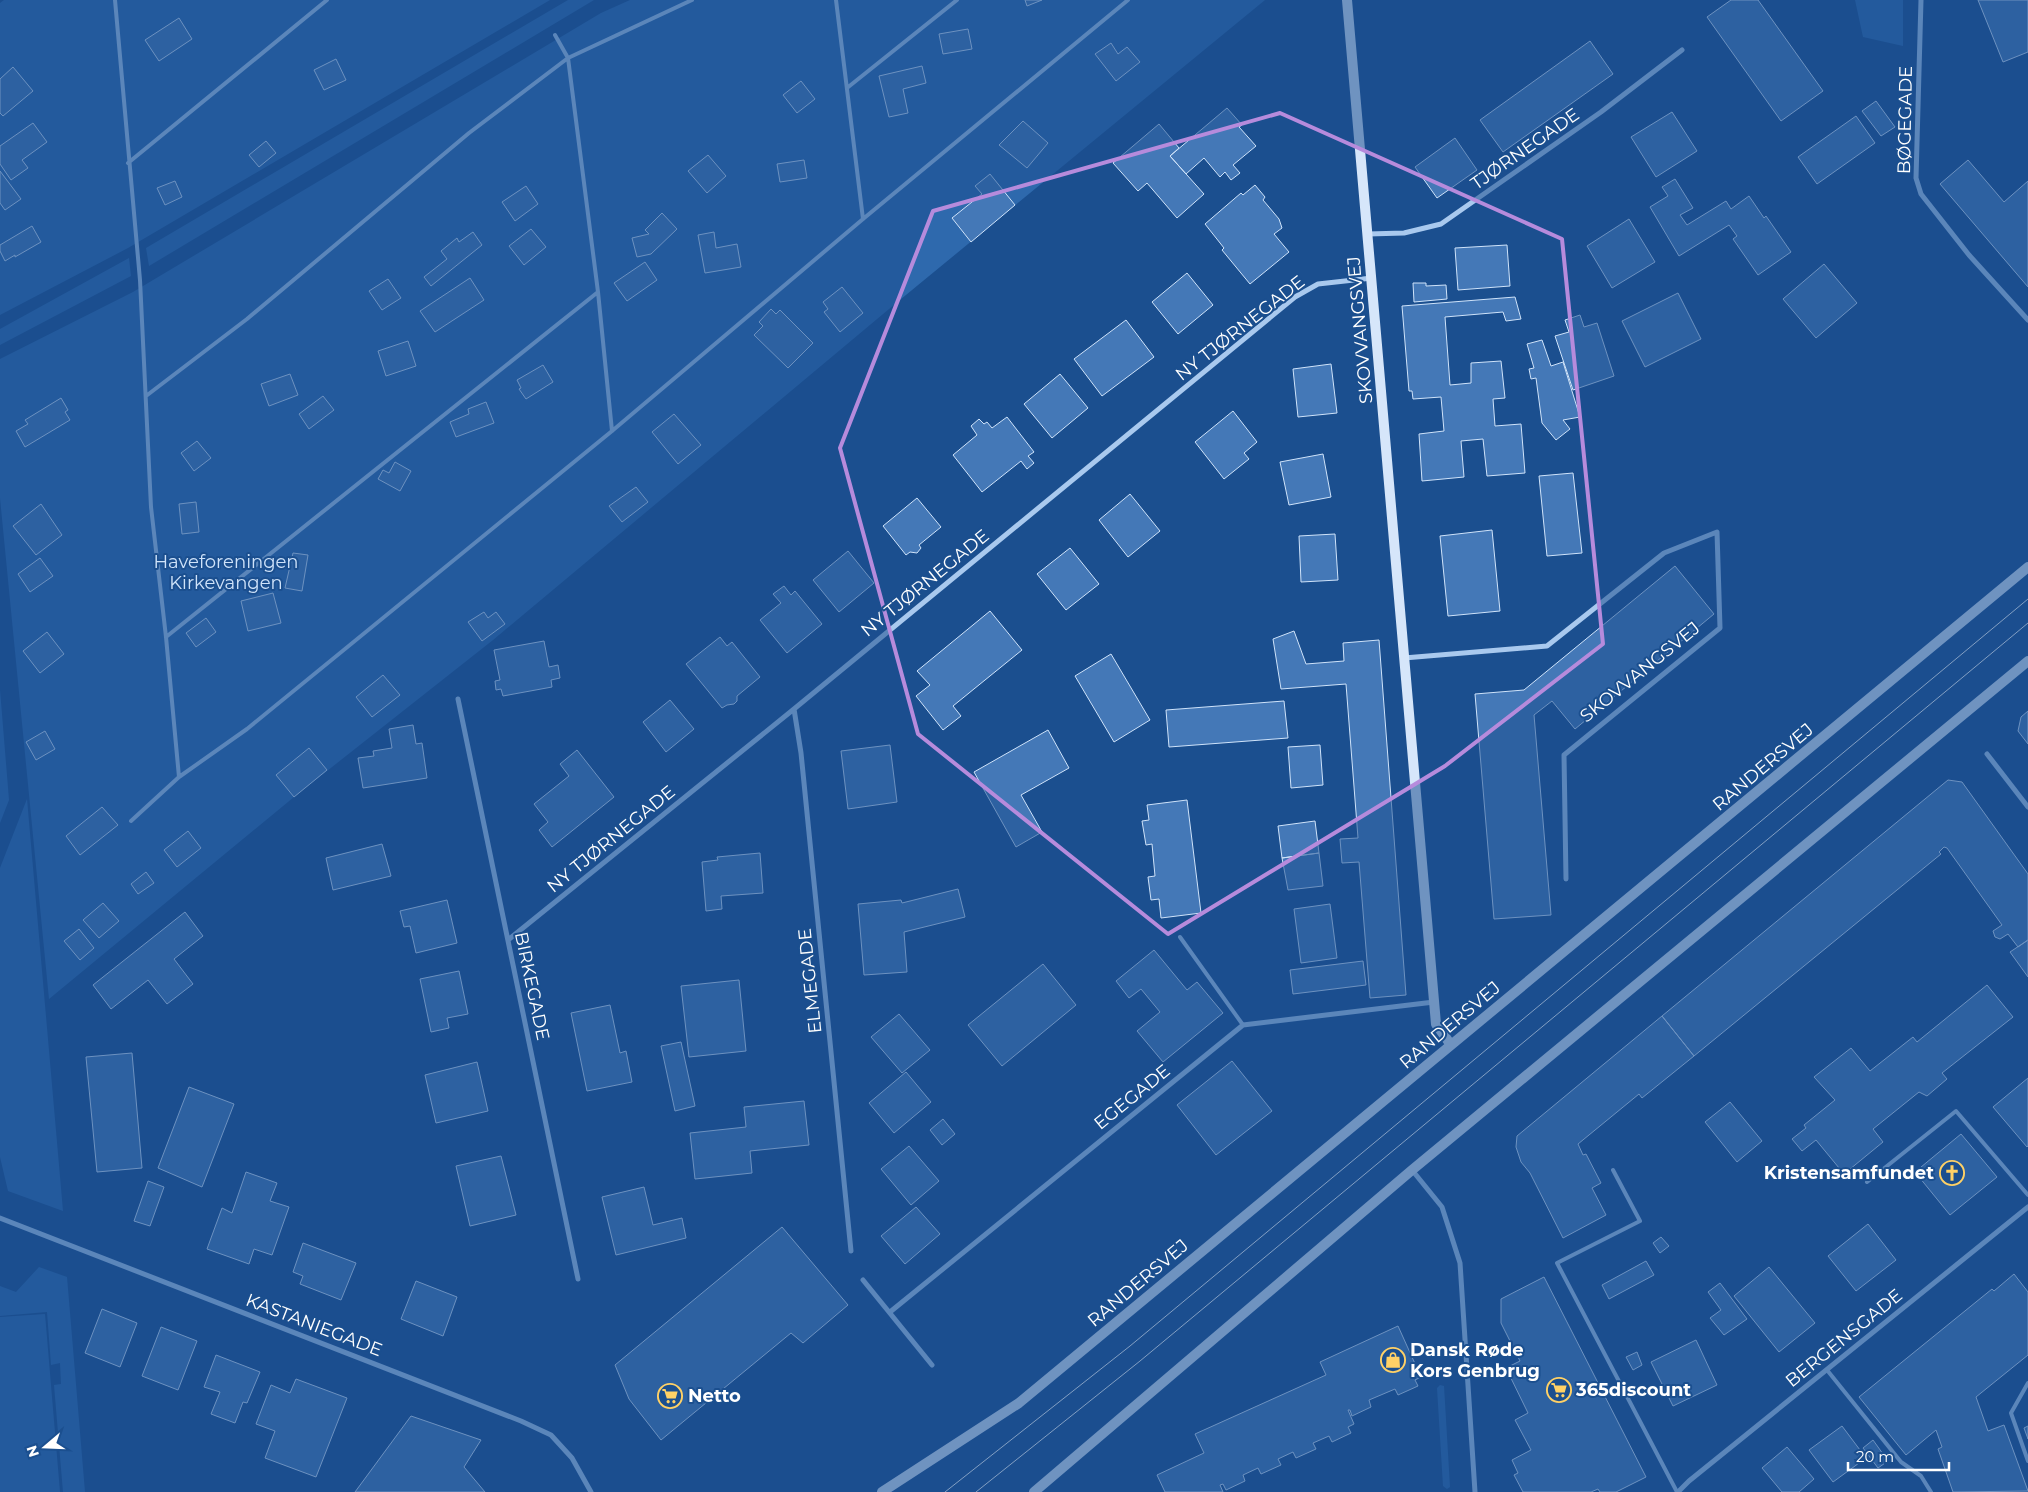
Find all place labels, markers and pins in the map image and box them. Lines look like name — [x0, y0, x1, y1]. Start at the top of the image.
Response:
church icon: Kristensamfundet — [1939, 1160, 1965, 1186]
place label: Kristensamfundet — [1764, 1162, 1934, 1184]
place label: Dansk Røde Kors Genbrug — [1410, 1339, 1540, 1382]
shop icon: Dansk Røde Kors Genbrug — [1380, 1347, 1406, 1373]
supermarket icon: 365discount — [1546, 1377, 1572, 1403]
place label: 365discount — [1575, 1379, 1691, 1401]
supermarket icon: Netto — [657, 1383, 683, 1409]
place label: Netto — [688, 1385, 741, 1407]

